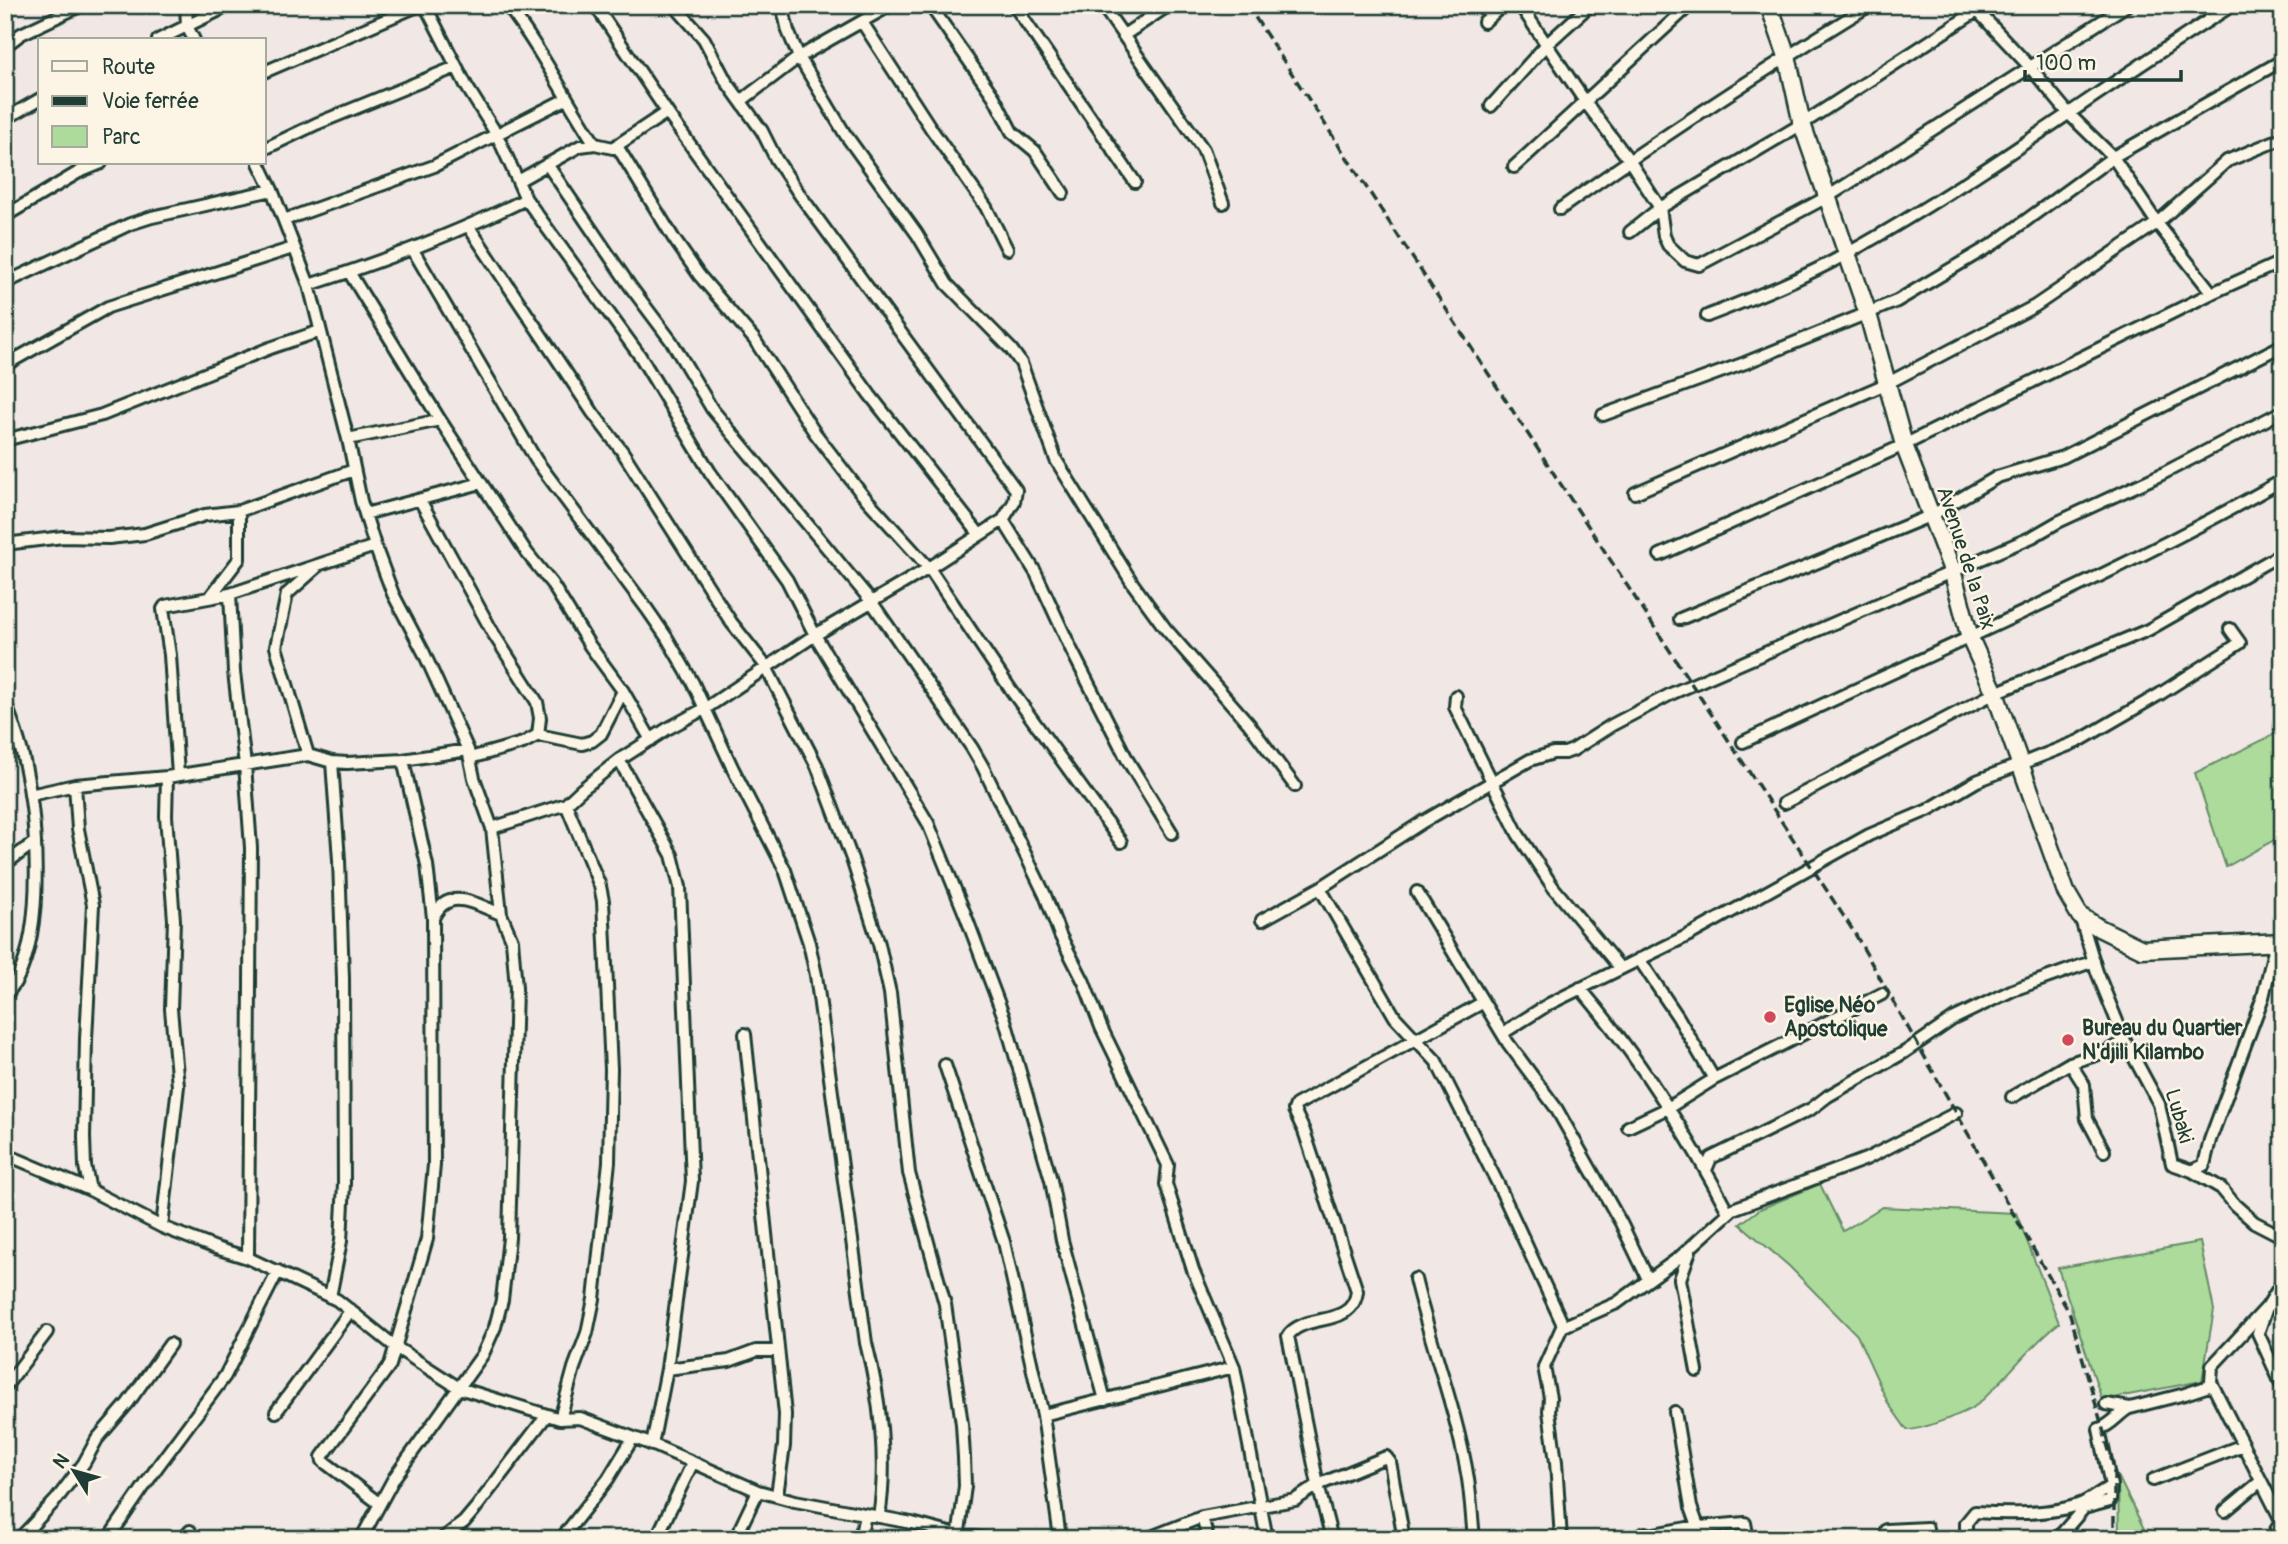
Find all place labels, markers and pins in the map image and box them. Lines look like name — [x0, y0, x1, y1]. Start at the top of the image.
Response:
place label: Eglise Néo Apostolique — [1784, 992, 1888, 1043]
marker: Eglise Néo Apostolique — [1762, 1009, 1778, 1025]
place label: Bureau du Quartier N'djili Kilambo — [2082, 1015, 2243, 1066]
marker: Bureau du Quartier N'djili Kilambo — [2060, 1032, 2076, 1048]

